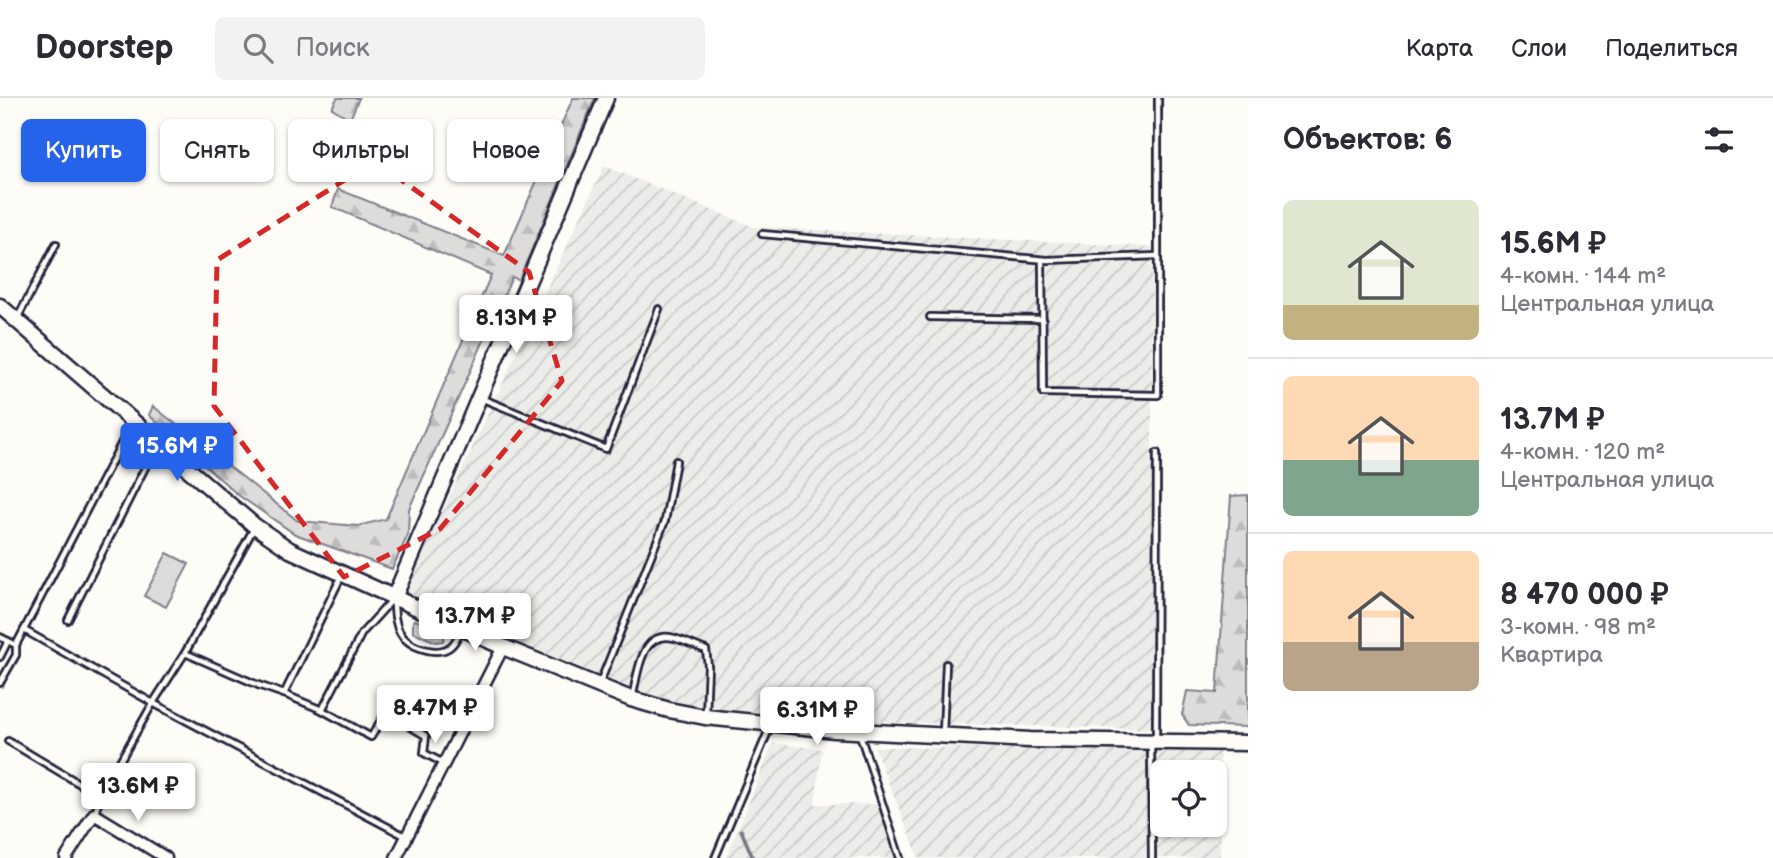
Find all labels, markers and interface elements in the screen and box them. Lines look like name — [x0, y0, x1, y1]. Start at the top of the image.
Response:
search box — [215, 17, 705, 80]
text: Doorstep — [35, 28, 173, 68]
icon: search — [239, 29, 277, 67]
text: Поиск — [295, 33, 370, 64]
text: Карта — [1406, 34, 1473, 63]
text: Слои — [1511, 34, 1567, 63]
text: Поделиться — [1605, 34, 1738, 63]
chip: Купить — [21, 119, 146, 182]
chip: Снять — [160, 119, 274, 182]
chip: Фильтры — [288, 119, 433, 182]
chip: Новое — [447, 119, 564, 182]
icon: filters — [1700, 121, 1738, 159]
text: Объектов: 6 — [1283, 122, 1452, 158]
text: 15.6M ₽ — [1500, 226, 1606, 262]
icon: home — [1339, 228, 1423, 312]
text: 4-комн. · 144 m² — [1500, 262, 1666, 290]
text: Центральная улица — [1500, 290, 1714, 318]
pin: 8.13M ₽ — [451, 296, 581, 355]
text: 8.13M ₽ — [475, 304, 557, 332]
text: 13.7M ₽ — [1500, 402, 1605, 438]
icon: home — [1339, 404, 1423, 488]
pin: 15.6M ₽ — [112, 424, 242, 483]
text: 15.6M ₽ — [136, 432, 218, 460]
text: 4-комн. · 120 m² — [1500, 438, 1665, 466]
text: Центральная улица — [1500, 466, 1714, 494]
text: 8 470 000 ₽ — [1500, 577, 1669, 613]
icon: home — [1339, 579, 1423, 663]
pin: 13.7M ₽ — [410, 594, 540, 653]
text: 13.7M ₽ — [435, 602, 515, 630]
text: 3-комн. · 98 m² — [1500, 613, 1656, 641]
text: Квартира — [1500, 641, 1603, 669]
pin: 8.47M ₽ — [370, 686, 500, 745]
pin: 6.31M ₽ — [752, 688, 882, 747]
text: 8.47M ₽ — [393, 694, 477, 722]
text: 6.31M ₽ — [776, 696, 858, 724]
map controls — [1150, 760, 1227, 837]
button: locate — [1150, 760, 1227, 837]
pin: 13.6M ₽ — [73, 764, 203, 823]
text: 13.6M ₽ — [97, 772, 179, 800]

